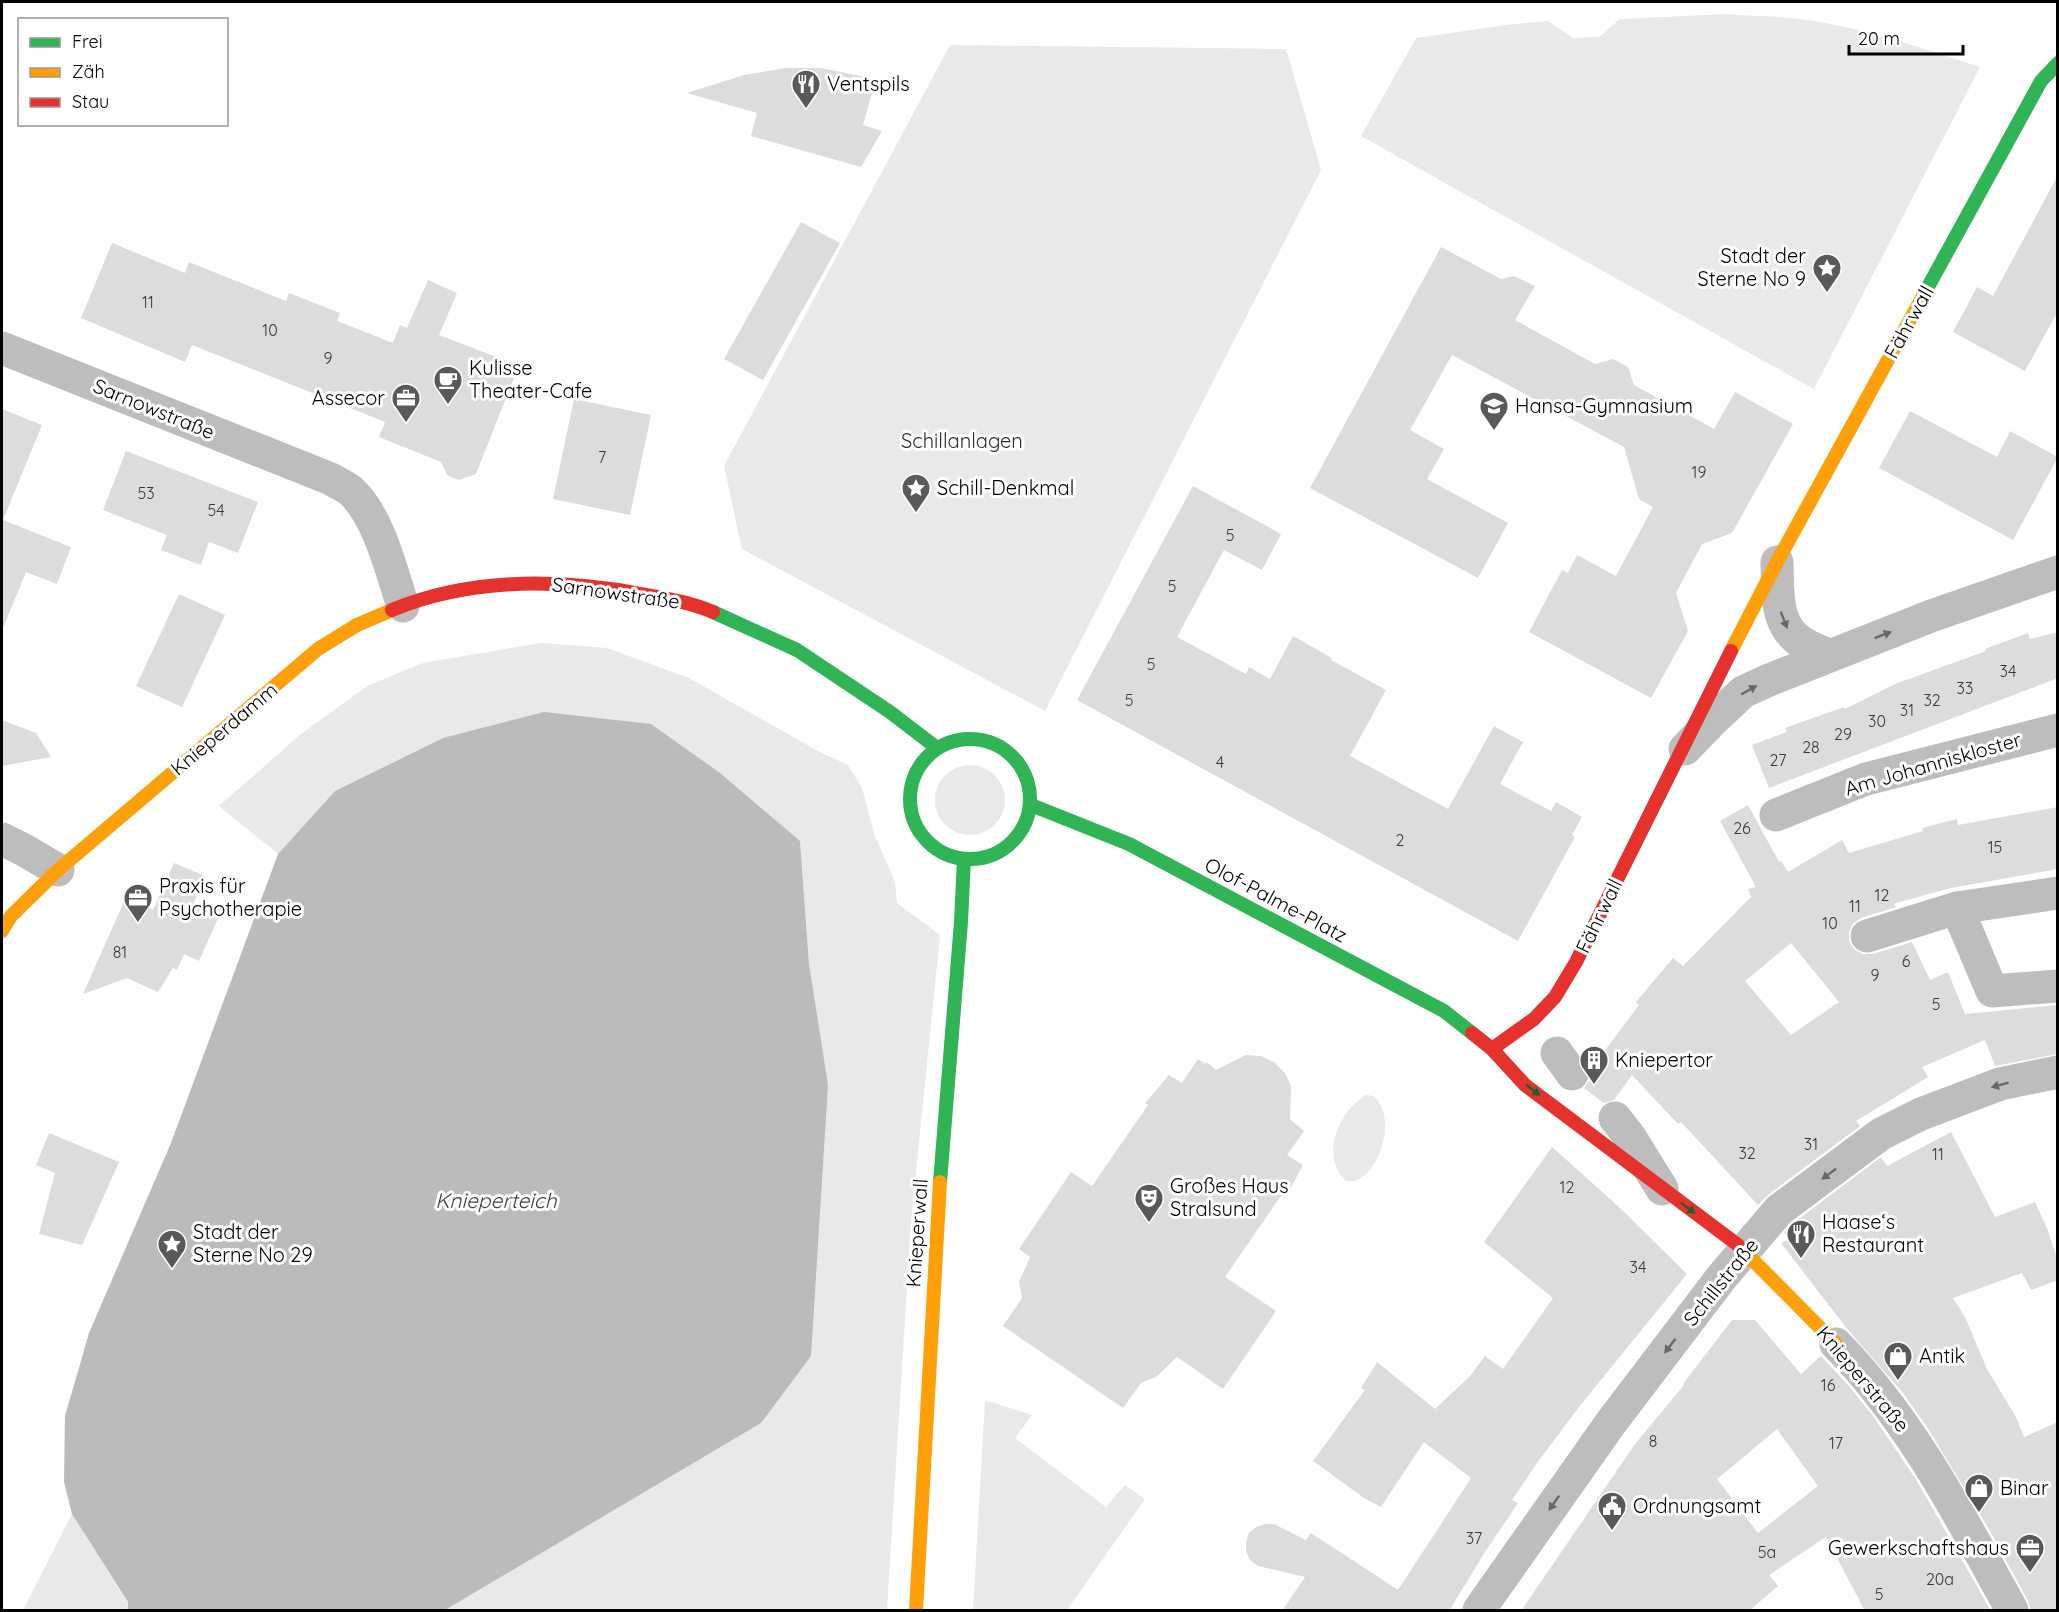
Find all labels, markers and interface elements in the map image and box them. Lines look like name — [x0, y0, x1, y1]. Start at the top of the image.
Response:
legend — [18, 18, 228, 126]
scale bar — [1849, 18, 1963, 56]
text: 20 m — [1858, 27, 1900, 50]
text: Frei — [72, 30, 103, 53]
text: Zäh — [72, 60, 105, 83]
restaurant icon: Ventspils — [790, 68, 822, 110]
place label: Ventspils — [827, 71, 910, 96]
text: Stau — [72, 90, 109, 113]
place label: Stadt der Sterne No 9 — [1698, 243, 1806, 291]
place icon: Stadt der Sterne No 9 — [1811, 252, 1843, 294]
street label: Fährwall — [1878, 281, 1939, 363]
house number: 11 — [142, 292, 154, 312]
house number: 10 — [262, 320, 278, 340]
house number: 9 — [324, 348, 333, 368]
place label: Kulisse Theater-Cafe — [469, 355, 592, 403]
cafe icon: Kulisse Theater-Cafe — [432, 364, 464, 406]
street label: Sarnowstraße — [90, 373, 219, 444]
office icon: Assecor — [390, 382, 422, 424]
place label: Assecor — [312, 385, 385, 410]
school or university icon: Hansa-Gymnasium — [1478, 390, 1510, 432]
place label: Hansa-Gymnasium — [1515, 393, 1693, 418]
park label: Schillanlagen — [901, 428, 1023, 453]
house number: 7 — [598, 447, 606, 467]
house number: 19 — [1692, 462, 1706, 482]
place icon: Schill-Denkmal — [900, 472, 932, 514]
place label: Schill-Denkmal — [937, 475, 1074, 500]
house number: 53 — [137, 483, 155, 503]
house number: 54 — [207, 500, 225, 520]
house number: 5 — [1226, 525, 1234, 545]
street label: Sarnowstraße — [551, 571, 682, 614]
house number: 5 — [1168, 576, 1176, 596]
one-way arrow — [1779, 611, 1789, 629]
one-way arrow — [1874, 629, 1892, 639]
house number: 5 — [1147, 654, 1155, 674]
house number: 34 — [2000, 661, 2016, 681]
street label: Knieperdamm — [165, 677, 282, 781]
house number: 33 — [1957, 678, 1973, 698]
one-way arrow — [1741, 685, 1757, 696]
house number: 5 — [1125, 690, 1133, 710]
house number: 32 — [1923, 690, 1941, 710]
house number: 31 — [1900, 700, 1914, 720]
house number: 30 — [1868, 711, 1886, 731]
house number: 29 — [1834, 724, 1852, 744]
street label: Am Johanniskloster — [1842, 726, 2024, 801]
house number: 28 — [1802, 737, 1820, 757]
house number: 27 — [1770, 750, 1786, 770]
house number: 4 — [1216, 752, 1224, 772]
house number: 26 — [1733, 818, 1751, 838]
house number: 2 — [1396, 830, 1405, 850]
house number: 15 — [1988, 837, 2002, 857]
street label: Olof-Palme-Platz — [1201, 852, 1352, 948]
place label: Praxis für Psychotherapie — [159, 873, 302, 921]
street label: Fährwall — [1570, 875, 1627, 957]
office icon: Praxis für Psychotherapie — [122, 882, 154, 924]
house number: 12 — [1875, 885, 1890, 905]
house number: 11 — [1849, 896, 1861, 916]
house number: 10 — [1822, 913, 1838, 933]
house number: 81 — [113, 942, 127, 962]
house number: 6 — [1902, 951, 1911, 971]
house number: 9 — [1871, 965, 1880, 985]
house number: 5 — [1932, 994, 1940, 1014]
building icon: Kniepertor — [1578, 1044, 1610, 1086]
place label: Kniepertor — [1615, 1047, 1713, 1072]
one-way arrow — [1991, 1081, 2009, 1090]
one-way arrow — [1525, 1084, 1540, 1096]
house number: 31 — [1804, 1134, 1818, 1154]
house number: 32 — [1738, 1143, 1756, 1163]
house number: 11 — [1932, 1144, 1944, 1164]
one-way arrow — [1821, 1167, 1836, 1179]
place label: Großes Haus Stralsund — [1170, 1173, 1289, 1221]
house number: 12 — [1560, 1177, 1575, 1197]
street label: Knieperwall — [900, 1178, 933, 1288]
theatre icon: Großes Haus Stralsund — [1133, 1182, 1165, 1224]
water label: Knieperteich — [435, 1187, 558, 1213]
one-way arrow — [1680, 1202, 1696, 1215]
place label: Haase‘s Restaurant — [1822, 1209, 1924, 1257]
restaurant icon: Haase‘s Restaurant — [1785, 1218, 1817, 1260]
place label: Stadt der Sterne No 29 — [193, 1219, 313, 1267]
place icon: Stadt der Sterne No 29 — [156, 1228, 188, 1270]
street label: Schillstraße — [1678, 1233, 1764, 1331]
house number: 34 — [1630, 1257, 1646, 1277]
street label: Knieperstraße — [1812, 1321, 1915, 1437]
one-way arrow — [1664, 1338, 1676, 1353]
shop icon: Antik — [1882, 1340, 1914, 1382]
place label: Antik — [1919, 1343, 1965, 1368]
house number: 16 — [1821, 1375, 1836, 1395]
house number: 8 — [1649, 1431, 1657, 1451]
house number: 17 — [1829, 1433, 1843, 1453]
shop icon: Binar — [1963, 1472, 1995, 1514]
place label: Binar — [2000, 1475, 2049, 1500]
public building icon: Ordnungsamt — [1596, 1490, 1628, 1532]
place label: Ordnungsamt — [1633, 1493, 1761, 1518]
one-way arrow — [1549, 1495, 1560, 1511]
house number: 37 — [1466, 1528, 1482, 1548]
office icon: Gewerkschaftshaus — [2014, 1532, 2046, 1574]
place label: Gewerkschaftshaus — [1828, 1535, 2009, 1560]
house number: 5a — [1758, 1542, 1776, 1562]
house number: 20a — [1926, 1569, 1954, 1589]
house number: 5 — [1875, 1584, 1883, 1604]

